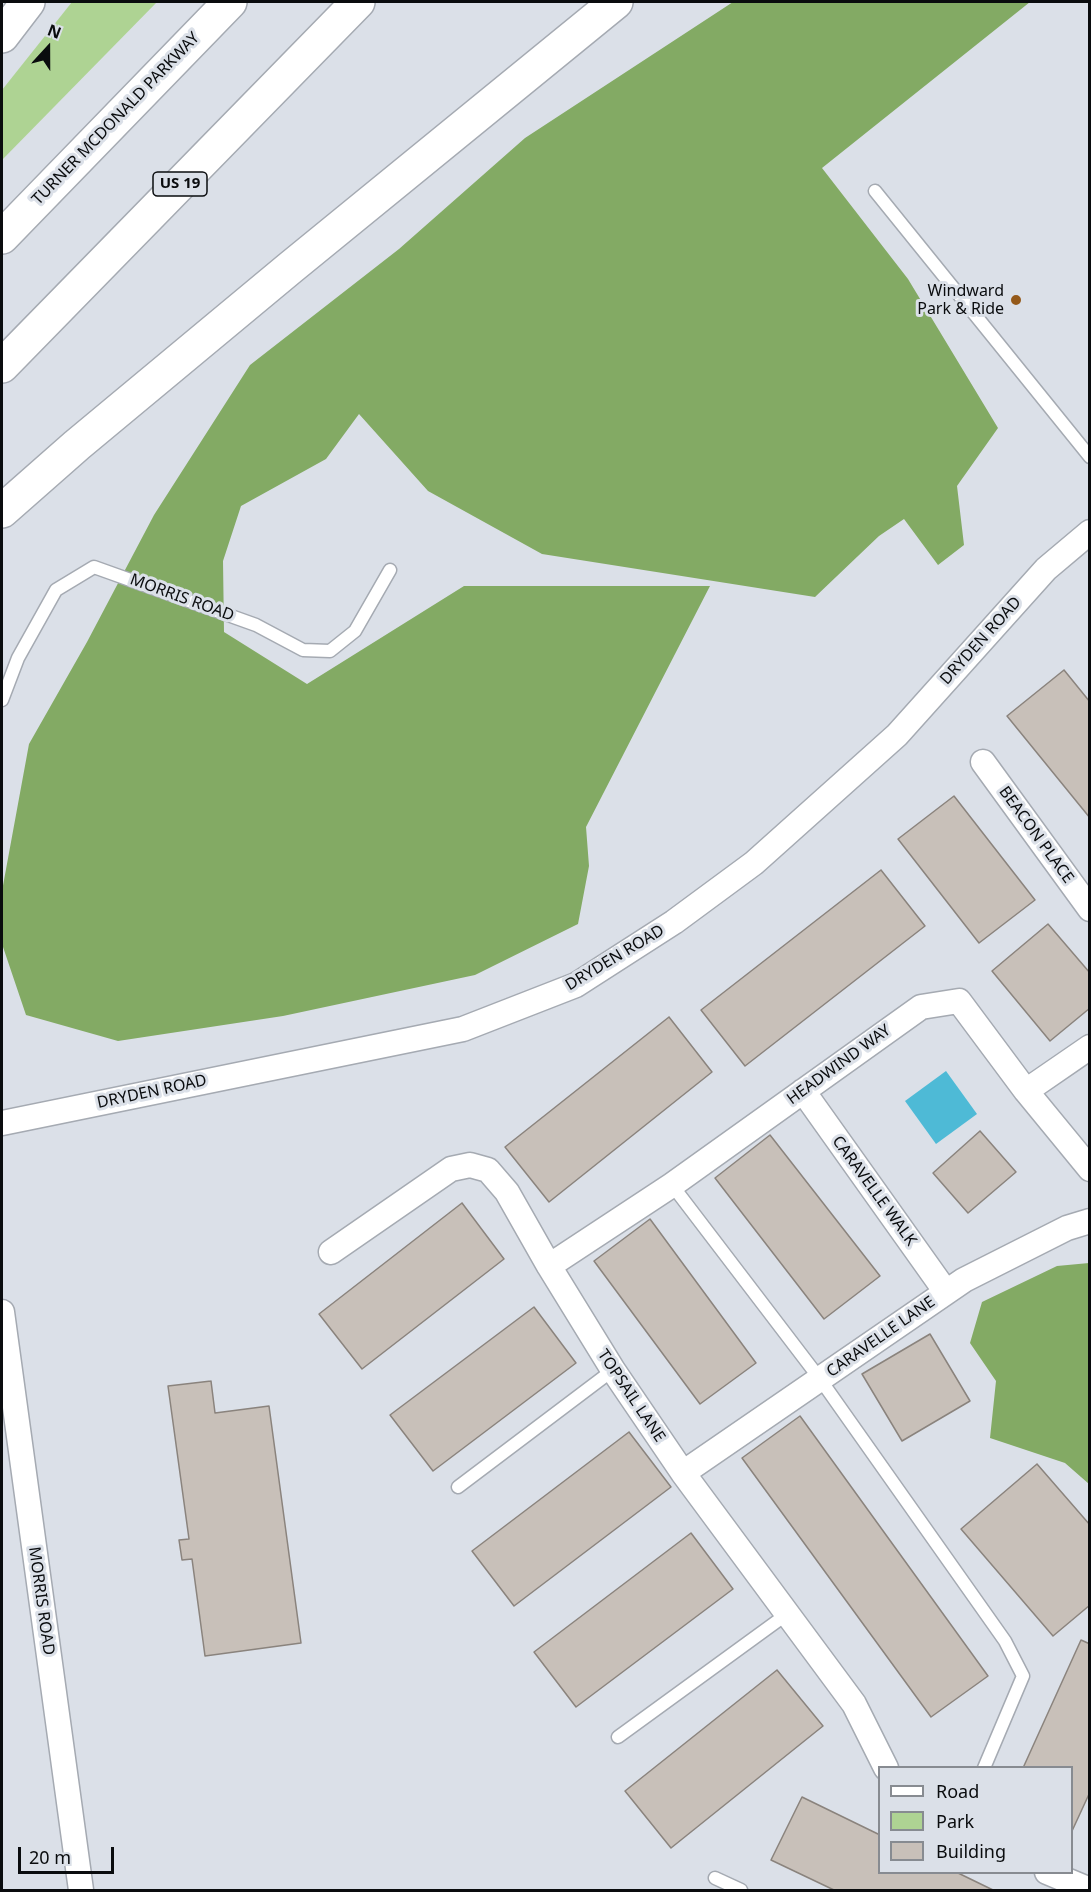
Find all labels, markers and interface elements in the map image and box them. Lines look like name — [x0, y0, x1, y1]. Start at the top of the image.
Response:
north arrow — [18, 18, 78, 78]
street label: TURNER MCDONALD PARKWAY — [28, 29, 204, 209]
road number: US 19 — [153, 172, 207, 196]
place label: Windward Park & Ride — [917, 281, 1004, 319]
marker: Windward Park & Ride — [1009, 293, 1023, 307]
street label: MORRIS ROAD — [127, 570, 237, 626]
street label: DRYDEN ROAD — [937, 593, 1025, 689]
street label: BEACON PLACE — [994, 783, 1078, 887]
street label: DRYDEN ROAD — [562, 921, 668, 995]
street label: HEADWIND WAY — [783, 1021, 895, 1109]
street label: DRYDEN ROAD — [95, 1071, 209, 1113]
street label: CARAVELLE WALK — [828, 1132, 920, 1250]
street label: CARAVELLE LANE — [823, 1292, 939, 1382]
street label: TOPSAIL LANE — [593, 1346, 669, 1446]
street label: MORRIS ROAD — [24, 1546, 58, 1656]
legend — [878, 1766, 1073, 1874]
text: Road — [936, 1779, 979, 1803]
text: Park — [936, 1809, 974, 1833]
scale bar — [21, 1835, 117, 1873]
text: Building — [936, 1839, 1006, 1863]
text: 20 m — [29, 1845, 71, 1869]

